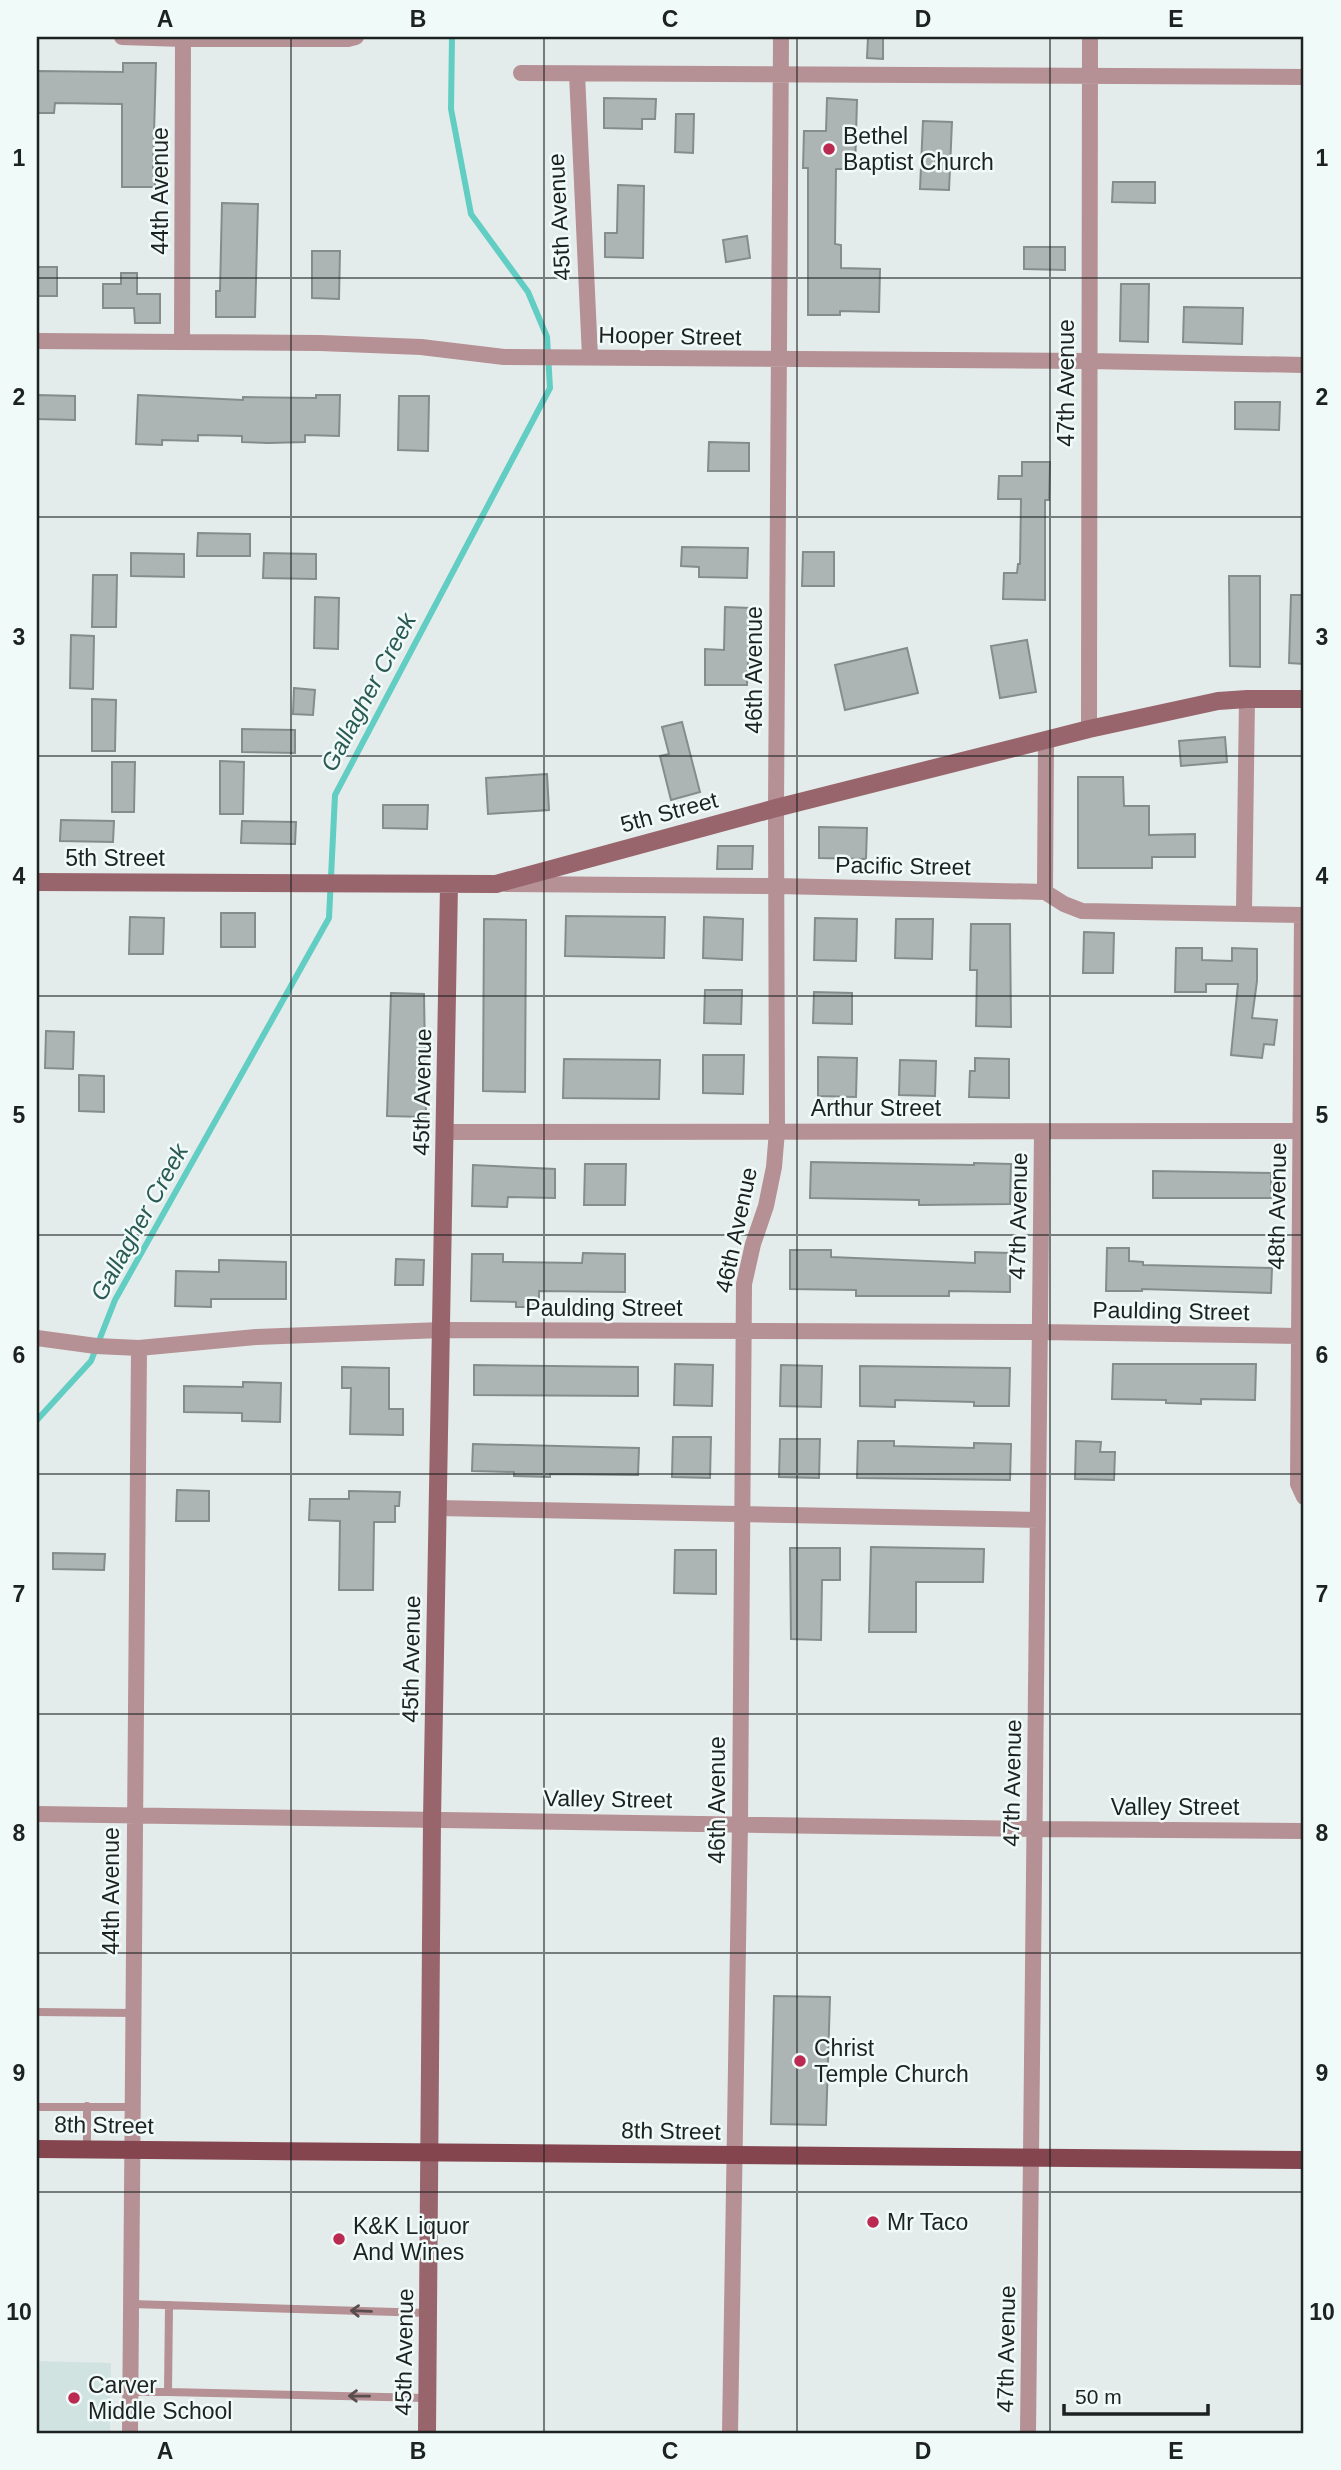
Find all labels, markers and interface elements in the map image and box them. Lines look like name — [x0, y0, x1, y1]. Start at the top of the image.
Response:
text: A — [157, 6, 173, 32]
text: B — [410, 6, 426, 32]
text: C — [662, 6, 678, 32]
text: D — [915, 6, 931, 32]
text: E — [1168, 6, 1184, 32]
place label: Bethel Baptist Church — [843, 123, 994, 175]
street label: 44th Avenue — [147, 127, 173, 255]
marker: Bethel Baptist Church — [821, 141, 837, 157]
text: 1 — [13, 145, 26, 171]
text: 1 — [1316, 145, 1329, 171]
street label: 45th Avenue — [543, 153, 575, 281]
street label: 47th Avenue — [1053, 319, 1079, 447]
street label: Hooper Street — [598, 322, 742, 350]
text: 2 — [13, 384, 25, 410]
text: 2 — [1316, 384, 1328, 410]
street label: 46th Avenue — [741, 606, 767, 734]
water label: Gallagher Creek — [315, 607, 422, 775]
text: 3 — [13, 624, 25, 650]
text: 3 — [1316, 624, 1328, 650]
street label: 5th Street — [617, 786, 721, 837]
street label: 5th Street — [65, 845, 165, 871]
street label: Pacific Street — [835, 852, 972, 880]
text: 4 — [13, 863, 26, 889]
text: 4 — [1316, 863, 1329, 889]
street label: 45th Avenue — [408, 1028, 436, 1156]
street label: Arthur Street — [811, 1095, 942, 1121]
text: 5 — [13, 1102, 26, 1128]
text: 5 — [1316, 1102, 1329, 1128]
water label: Gallagher Creek — [85, 1137, 194, 1305]
street label: 48th Avenue — [1263, 1142, 1291, 1270]
street label: 47th Avenue — [1004, 1152, 1032, 1280]
street label: 46th Avenue — [710, 1165, 762, 1295]
street label: Paulding Street — [525, 1295, 683, 1321]
street label: Paulding Street — [1092, 1297, 1250, 1325]
text: 6 — [13, 1342, 25, 1368]
text: 6 — [1316, 1342, 1328, 1368]
text: 7 — [13, 1581, 25, 1607]
text: 7 — [1316, 1581, 1328, 1607]
street label: 45th Avenue — [397, 1595, 425, 1723]
street label: 47th Avenue — [998, 1719, 1026, 1847]
street label: 46th Avenue — [704, 1736, 730, 1864]
street label: Valley Street — [543, 1785, 673, 1813]
street label: Valley Street — [1111, 1794, 1240, 1820]
text: 8 — [13, 1820, 26, 1846]
text: 8 — [1316, 1820, 1329, 1846]
street label: 44th Avenue — [98, 1827, 124, 1955]
place label: Christ Temple Church — [814, 2035, 969, 2087]
marker: Christ Temple Church — [792, 2053, 808, 2069]
text: 9 — [13, 2060, 25, 2086]
text: 9 — [1316, 2060, 1328, 2086]
street label: 8th Street — [54, 2111, 155, 2139]
street label: 8th Street — [621, 2117, 722, 2145]
place label: Mr Taco — [887, 2209, 968, 2235]
place label: K&K Liquor And Wines — [353, 2213, 470, 2265]
marker: Mr Taco — [865, 2214, 881, 2230]
marker: K&K Liquor And Wines — [331, 2231, 347, 2247]
street label: 47th Avenue — [992, 2285, 1020, 2413]
street label: 45th Avenue — [390, 2288, 418, 2416]
text: 10 — [6, 2299, 32, 2325]
text: 10 — [1309, 2299, 1335, 2325]
one-way arrow — [349, 2304, 372, 2318]
place label: Carver Middle School — [88, 2372, 232, 2424]
scale bar — [1064, 2372, 1208, 2416]
text: 50 m — [1075, 2385, 1122, 2408]
marker: Carver Middle School — [66, 2390, 82, 2406]
one-way arrow — [348, 2390, 371, 2403]
text: A — [157, 2438, 173, 2464]
text: B — [410, 2438, 426, 2464]
text: C — [662, 2438, 678, 2464]
text: D — [915, 2438, 931, 2464]
text: E — [1168, 2438, 1184, 2464]

